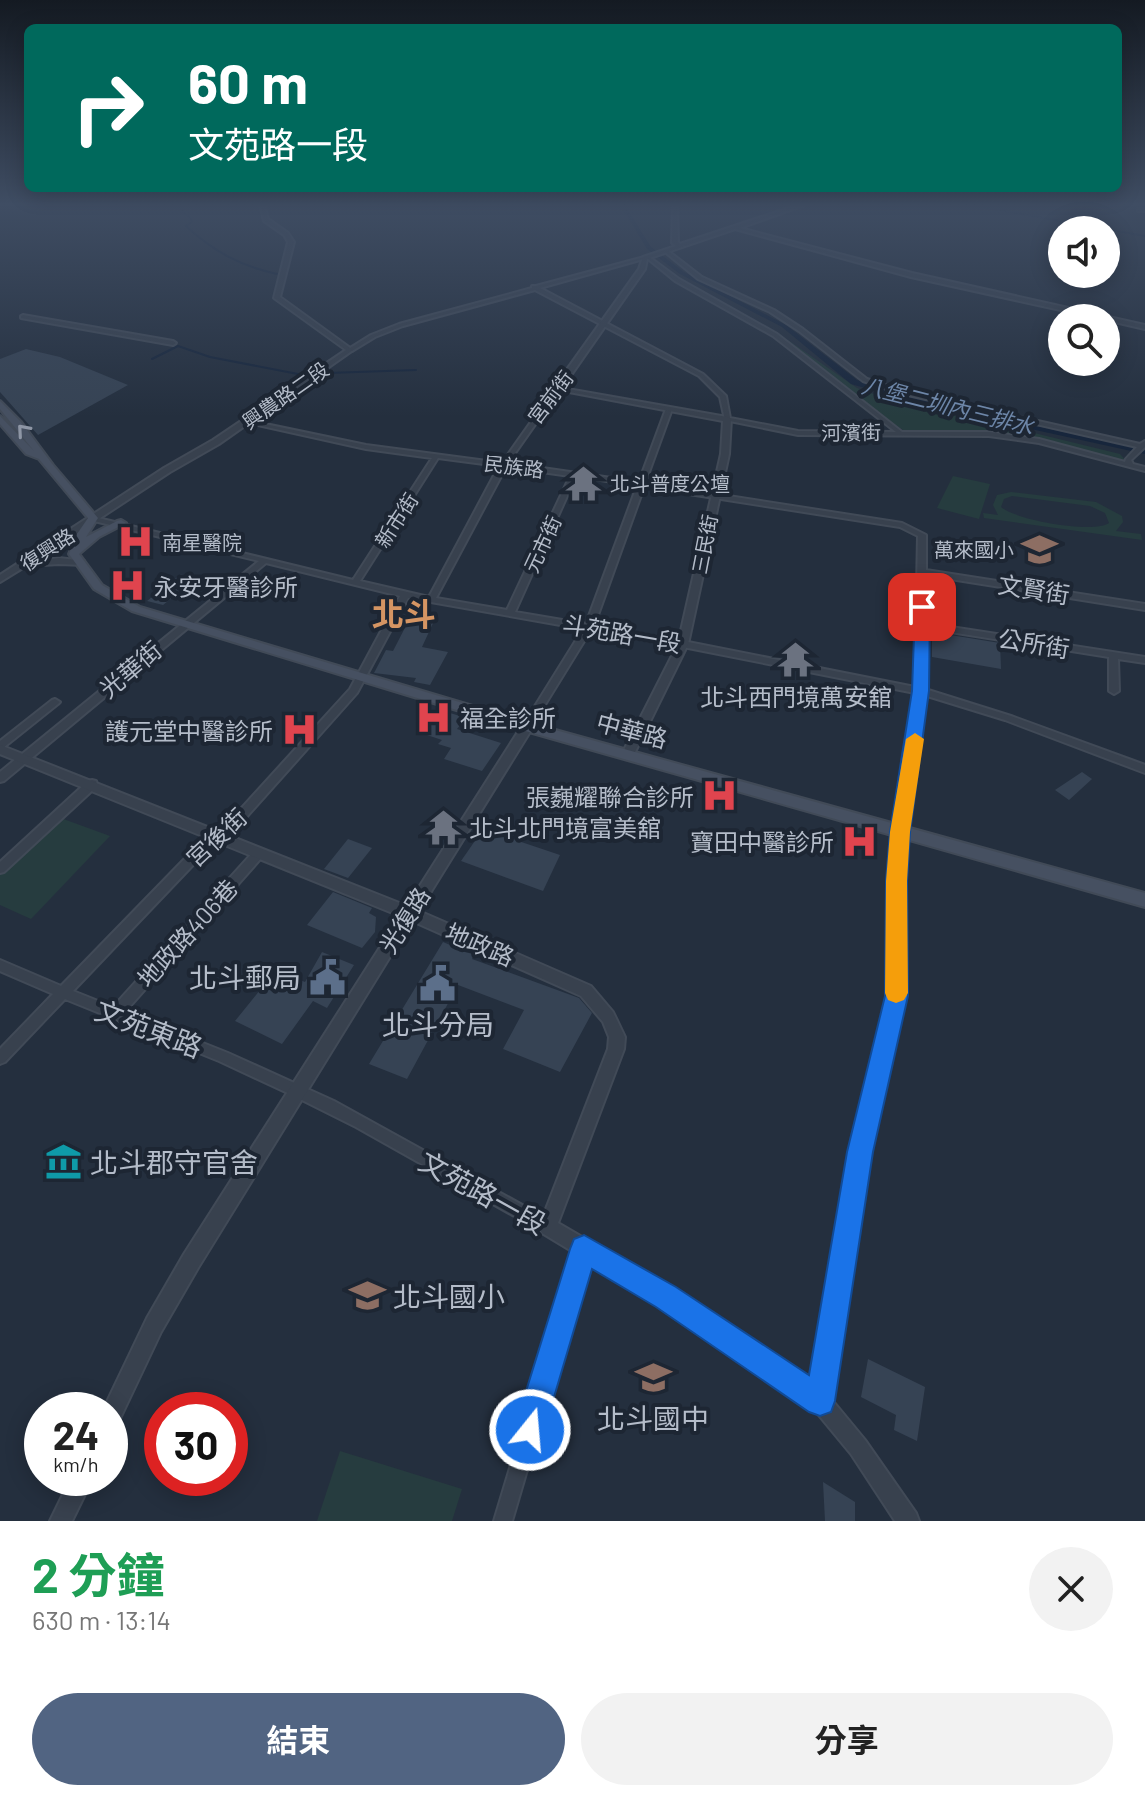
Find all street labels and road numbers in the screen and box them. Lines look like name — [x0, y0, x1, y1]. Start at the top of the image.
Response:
street label: 興農路二段 — [237, 356, 333, 434]
street label: 宮前街 — [522, 366, 578, 428]
street label: 河濱街 — [821, 419, 881, 445]
street label: 民族路 — [483, 450, 545, 482]
street label: 新市街 — [370, 488, 422, 552]
street label: 元市街 — [518, 512, 566, 576]
street label: 三民街 — [686, 512, 722, 576]
street label: 復興路 — [15, 523, 79, 575]
street label: 文賢街 — [996, 569, 1072, 609]
street label: 斗苑路一段 — [560, 608, 684, 658]
street label: 公所街 — [996, 623, 1072, 663]
street label: 光華街 — [93, 635, 167, 703]
street label: 中華路 — [593, 707, 671, 753]
street label: 宮後街 — [180, 802, 252, 872]
street label: 地政路406巷 — [131, 873, 243, 993]
street label: 光復路 — [373, 882, 435, 958]
street label: 地政路 — [441, 917, 519, 971]
street label: 文苑東路 — [91, 992, 207, 1064]
street label: 文苑路一段 — [414, 1143, 552, 1241]

